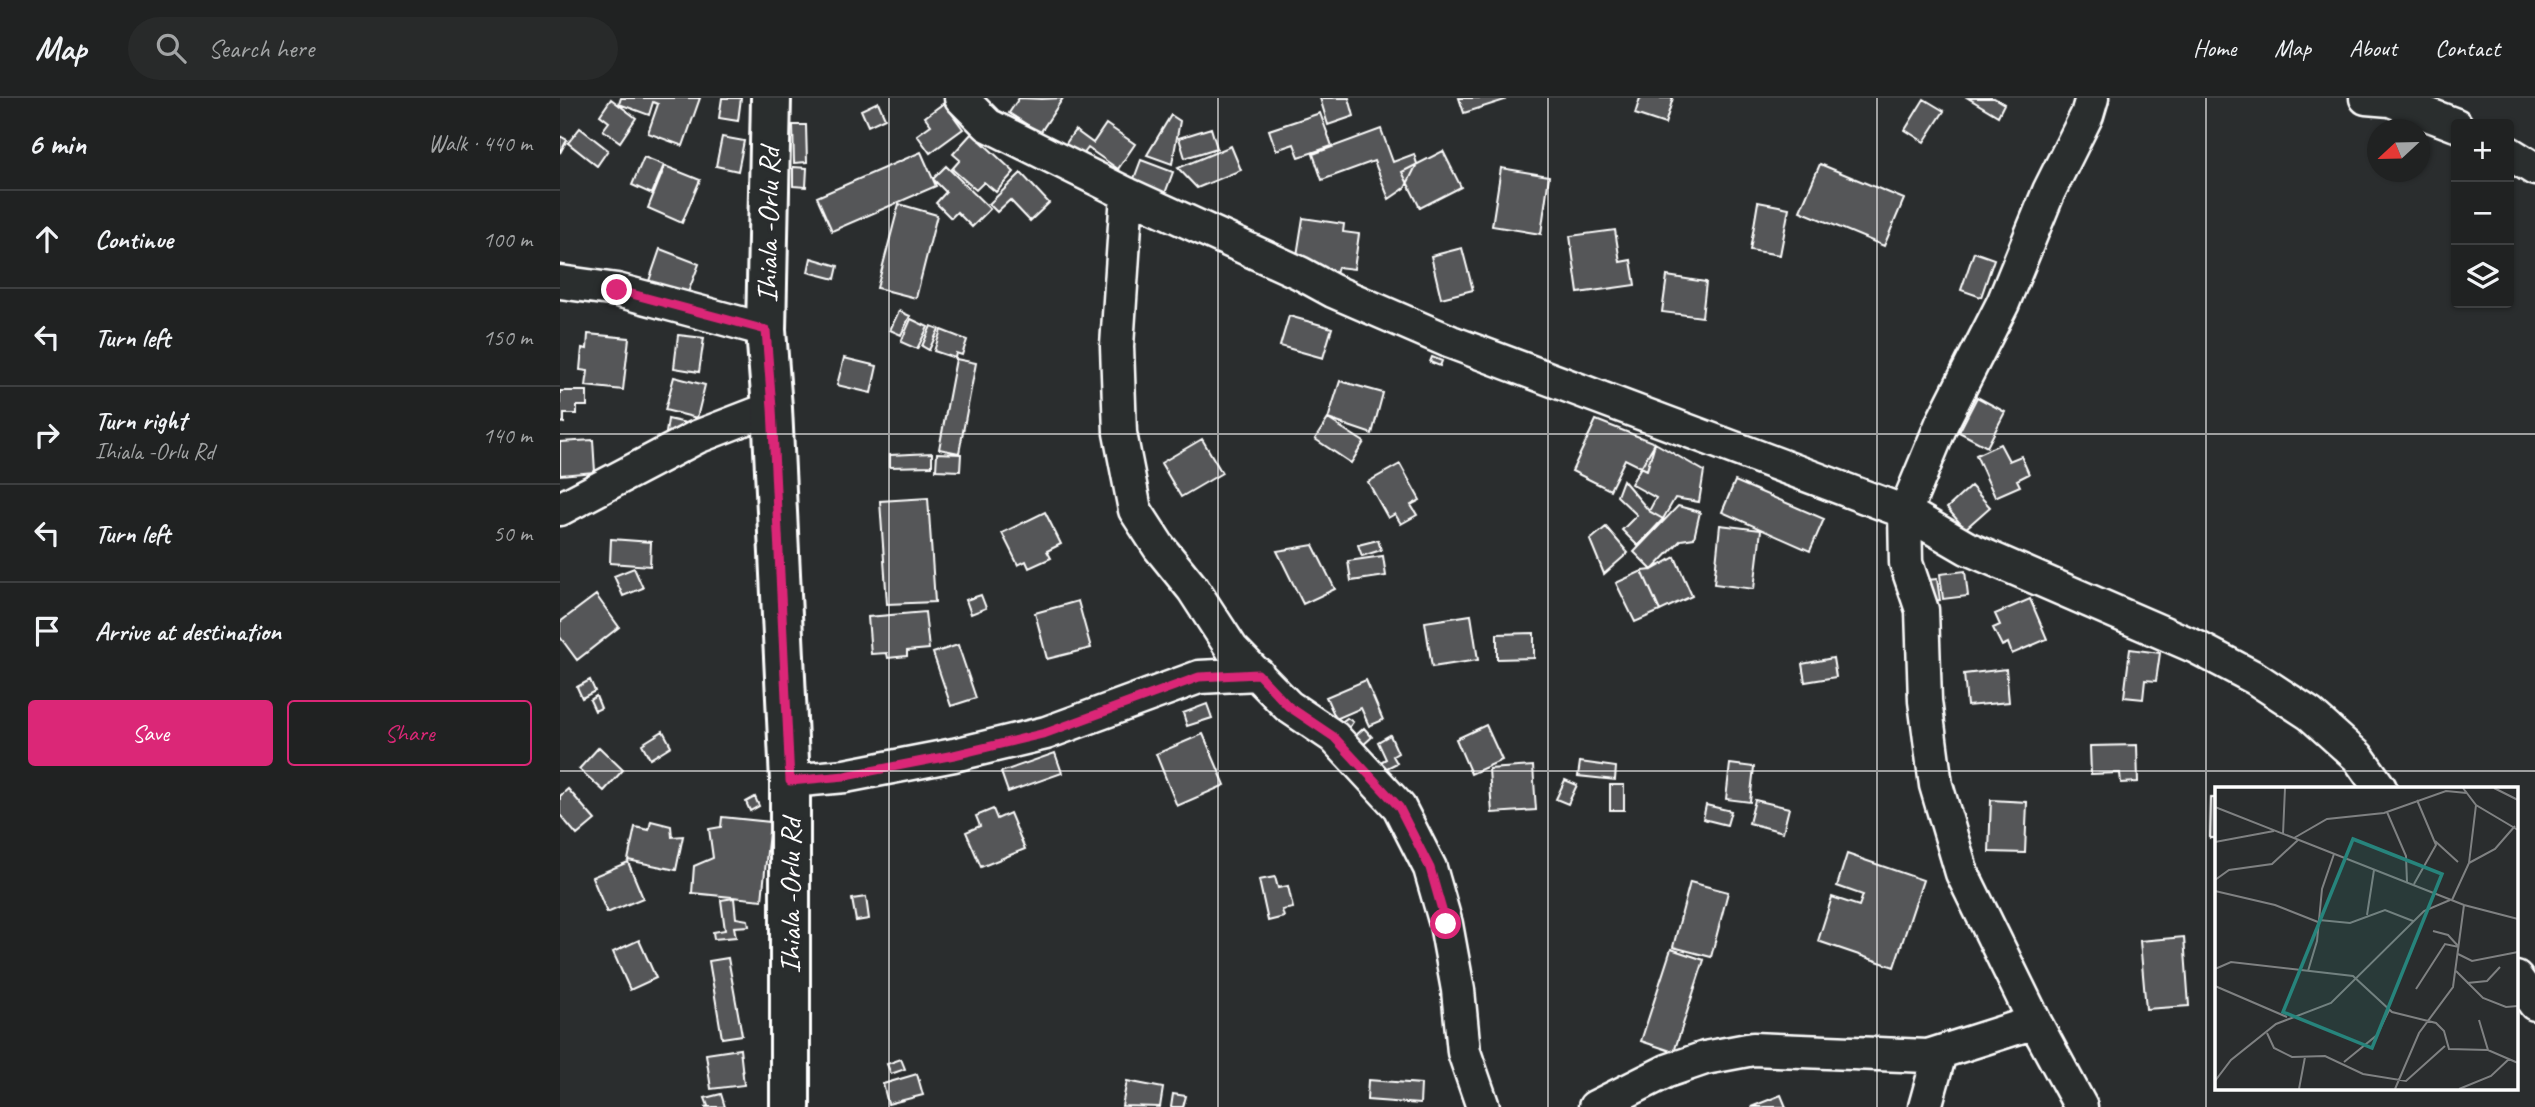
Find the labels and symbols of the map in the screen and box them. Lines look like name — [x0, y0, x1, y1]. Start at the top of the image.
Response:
north arrow — [2367, 119, 2430, 182]
street label: Ihiala -Orlu Rd — [748, 143, 788, 303]
route end — [601, 274, 632, 305]
inset map — [2215, 787, 2518, 1090]
street label: Ihiala -Orlu Rd — [771, 814, 809, 974]
route start — [1430, 908, 1461, 939]

